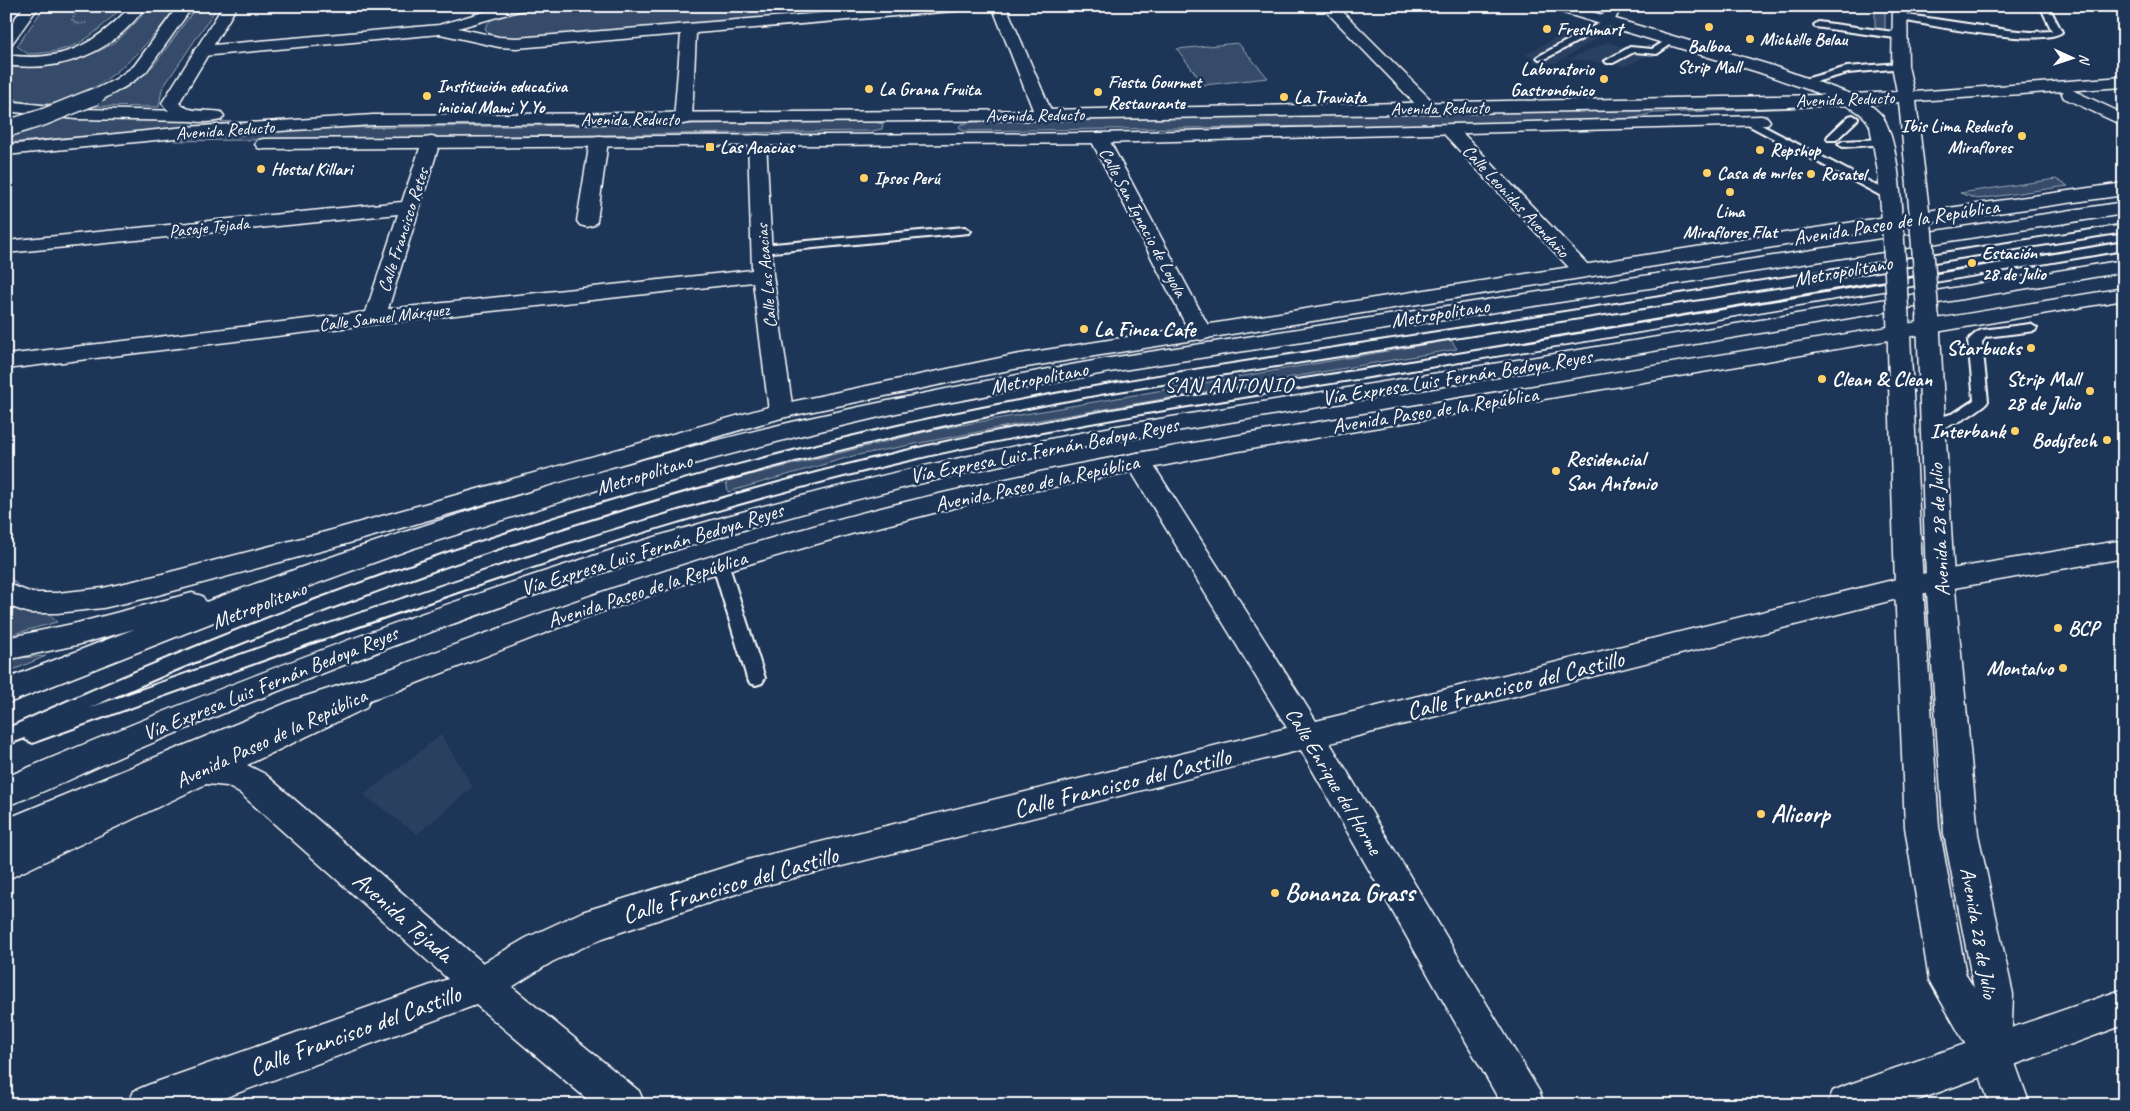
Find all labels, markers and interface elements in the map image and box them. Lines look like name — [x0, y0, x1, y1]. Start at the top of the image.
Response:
place label: Freshmart — [1557, 18, 1625, 40]
marker: Balboa Strip Mall — [1703, 21, 1715, 33]
marker: Freshmart — [1541, 23, 1553, 35]
place label: Michèlle Belau — [1760, 28, 1849, 50]
north arrow — [2048, 32, 2098, 82]
marker: Michèlle Belau — [1744, 33, 1756, 45]
place label: Balboa Strip Mall — [1677, 35, 1744, 78]
text: N — [2076, 54, 2093, 66]
place label: Laboratorio Gastronómico — [1510, 58, 1595, 101]
place label: Fiesta Gourmet Restaurante — [1108, 71, 1203, 114]
marker: Laboratorio Gastronómico — [1598, 73, 1610, 85]
place label: Institución educativa inicial Mami Y Yo — [437, 75, 569, 118]
place label: La Grana Fruita — [879, 78, 982, 100]
marker: La Grana Fruita — [863, 83, 875, 95]
marker: Fiesta Gourmet Restaurante — [1092, 86, 1104, 98]
place label: La Traviata — [1294, 86, 1368, 108]
street label: Avenida Reducto — [1795, 86, 1896, 112]
marker: Institución educativa inicial Mami Y Yo — [421, 90, 433, 102]
marker: La Traviata — [1278, 91, 1290, 103]
street label: Avenida Reducto — [1390, 96, 1491, 120]
street label: Avenida Reducto — [985, 103, 1086, 127]
street label: Avenida Reducto — [581, 108, 681, 130]
street label: Avenida Reducto — [175, 115, 277, 144]
place label: Ibis Lima Reducto Miraflores — [1901, 115, 2014, 158]
marker: Ibis Lima Reducto Miraflores — [2016, 130, 2028, 142]
place label: Las Acacias — [720, 136, 796, 158]
place label: Repshop — [1770, 139, 1822, 161]
street label: Calle Leonidas Avendaño — [1458, 140, 1575, 263]
marker: Las Acacias — [704, 141, 716, 153]
street label: Calle San Ignacio de Loyola — [1094, 144, 1192, 301]
marker: Repshop — [1754, 144, 1766, 156]
place label: Hostal Killari — [271, 158, 355, 180]
place label: Casa de mrles — [1717, 162, 1803, 184]
marker: Hostal Killari — [255, 163, 267, 175]
street label: Calle Francisco Retes — [373, 163, 434, 295]
place label: Rosatel — [1821, 163, 1870, 185]
place label: Ipsos Perú — [874, 167, 942, 189]
marker: Casa de mrles — [1701, 167, 1713, 179]
marker: Rosatel — [1805, 168, 1817, 180]
marker: Ipsos Perú — [858, 172, 870, 184]
marker: Lima Miraflores Flat — [1724, 186, 1736, 198]
street label: Avenida Paseo de la República — [1791, 193, 2002, 251]
place label: Lima Miraflores Flat — [1683, 200, 1779, 243]
street label: Pasaje Tejada — [168, 212, 252, 242]
street label: Calle Las Acacias — [750, 221, 782, 329]
place label: Estación 28 de Julio — [1982, 242, 2047, 285]
street label: Metropolitano — [1792, 249, 1896, 292]
marker: Estación 28 de Julio — [1966, 257, 1978, 269]
street label: Metropolitano — [1389, 292, 1492, 334]
street label: Calle Samuel Márquez — [318, 298, 452, 336]
place label: La Finca Cafe — [1094, 316, 1198, 342]
marker: La Finca Cafe — [1078, 323, 1090, 335]
place label: Starbucks — [1946, 335, 2024, 361]
marker: Starbucks — [2025, 342, 2037, 354]
street label: Vía Expresa Luis Fernán Bedoya Reyes — [1320, 343, 1596, 411]
street label: Metropolitano — [988, 355, 1092, 400]
place label: Clean & Clean — [1832, 366, 1933, 392]
place label: Strip Mall 28 de Julio — [2006, 366, 2084, 416]
district label: SAN ANTONIO — [1164, 371, 1295, 399]
marker: Clean & Clean — [1816, 373, 1828, 385]
street label: Avenida Paseo de la República — [1330, 381, 1541, 439]
marker: Strip Mall 28 de Julio — [2084, 385, 2096, 397]
street label: Vía Expresa Luis Fernán Bedoya Reyes — [908, 411, 1182, 489]
place label: Interbank — [1930, 418, 2007, 444]
marker: Interbank — [2009, 425, 2021, 437]
place label: Bodytech — [2031, 427, 2098, 454]
marker: Bodytech — [2101, 434, 2113, 446]
place label: Residencial San Antonio — [1566, 446, 1658, 496]
street label: Metropolitano — [593, 447, 697, 501]
street label: Avenida Paseo de la República — [933, 448, 1143, 517]
street label: Avenida 28 de Julio — [1922, 461, 1955, 597]
marker: Residencial San Antonio — [1550, 465, 1562, 477]
street label: Vía Expresa Luis Fernán Bedoya Reyes — [518, 496, 788, 601]
street label: Avenida Paseo de la República — [544, 544, 751, 633]
street label: Metropolitano — [208, 575, 311, 635]
place label: BCP — [2068, 615, 2102, 641]
street label: Vía Expresa Luis Fernán Bedoya Reyes — [139, 619, 403, 746]
marker: BCP — [2052, 622, 2064, 634]
street label: Calle Francisco del Castillo — [1403, 642, 1628, 727]
place label: Montalvo — [1987, 655, 2054, 681]
marker: Montalvo — [2057, 662, 2069, 674]
street label: Avenida Paseo de la República — [171, 682, 372, 794]
street label: Calle Enrique del Horme — [1280, 703, 1389, 860]
street label: Calle Francisco del Castillo — [1010, 740, 1235, 825]
place label: Alicorp — [1771, 798, 1831, 830]
marker: Alicorp — [1755, 808, 1767, 820]
street label: Calle Francisco del Castillo — [619, 839, 843, 931]
street label: Avenida Tejada — [346, 864, 462, 971]
street label: Avenida 28 de Julio — [1955, 865, 2004, 1002]
place label: Bonanza Grass — [1285, 877, 1417, 909]
marker: Bonanza Grass — [1269, 887, 1281, 899]
street label: Calle Francisco del Castillo — [245, 977, 466, 1084]

